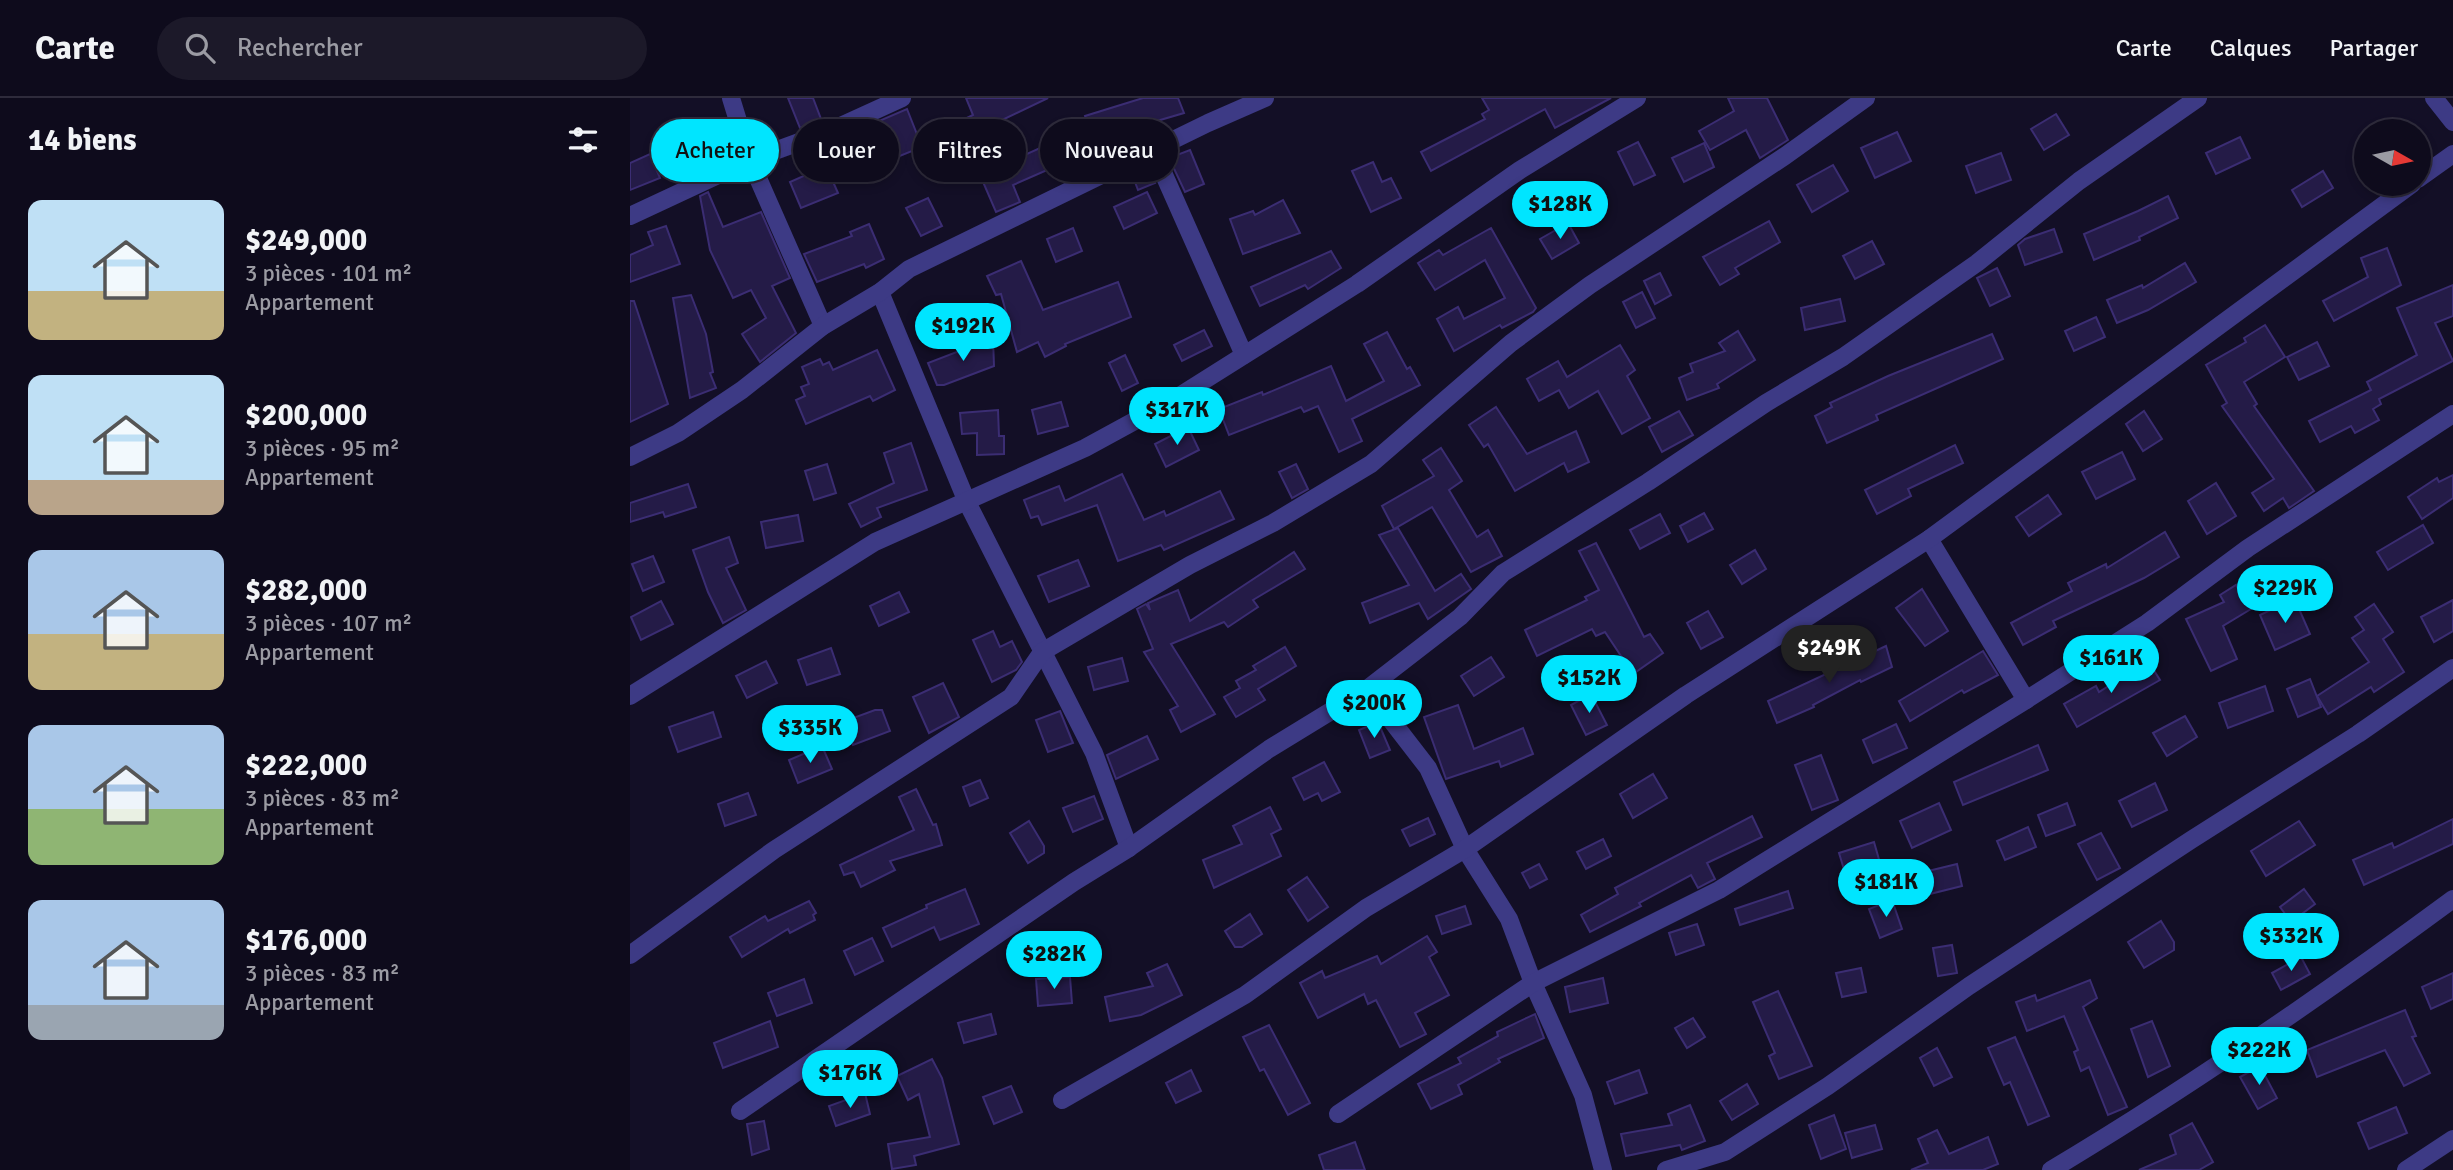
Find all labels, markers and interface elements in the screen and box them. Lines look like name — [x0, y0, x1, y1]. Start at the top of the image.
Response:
search box — [157, 17, 647, 80]
text: Carte — [35, 28, 115, 69]
icon: search — [181, 29, 219, 67]
text: Rechercher — [237, 32, 363, 64]
text: Carte — [2116, 33, 2172, 63]
text: Calques — [2210, 33, 2291, 63]
text: Partager — [2329, 33, 2418, 63]
chip: Acheter — [651, 119, 779, 182]
chip: Louer — [793, 119, 899, 182]
chip: Filtres — [913, 119, 1026, 182]
chip: Nouveau — [1040, 119, 1178, 182]
north arrow — [2354, 119, 2431, 196]
map controls — [2354, 119, 2431, 196]
icon: filters — [564, 121, 602, 159]
text: 14 biens — [28, 122, 137, 159]
pin: $128K — [1511, 181, 1609, 241]
text: $128K — [1528, 189, 1592, 218]
text: $249,000 — [245, 222, 367, 259]
icon: home — [84, 228, 168, 312]
text: 3 pièces · 101 m² — [245, 259, 412, 288]
text: Appartement — [245, 288, 374, 317]
pin: $192K — [914, 303, 1012, 363]
text: $192K — [931, 311, 995, 340]
pin: $317K — [1128, 388, 1226, 447]
text: $317K — [1145, 395, 1209, 424]
text: $200,000 — [245, 397, 367, 434]
icon: home — [84, 403, 168, 487]
text: 3 pièces · 95 m² — [245, 434, 400, 463]
text: Appartement — [245, 463, 374, 492]
pin: $229K — [2236, 566, 2334, 625]
text: $282,000 — [245, 572, 367, 609]
text: $229K — [2253, 573, 2317, 602]
icon: home — [84, 578, 168, 662]
text: 3 pièces · 107 m² — [245, 609, 412, 638]
pin: $249K — [1780, 626, 1878, 685]
text: $249K — [1797, 633, 1861, 662]
pin: $161K — [2062, 636, 2160, 695]
text: Appartement — [245, 638, 374, 667]
text: $161K — [2079, 643, 2143, 672]
pin: $152K — [1540, 656, 1638, 715]
text: $152K — [1557, 663, 1621, 692]
pin: $200K — [1325, 680, 1423, 740]
text: $200K — [1342, 688, 1406, 717]
pin: $335K — [761, 706, 859, 765]
text: $335K — [778, 713, 842, 742]
text: $222,000 — [245, 747, 367, 784]
icon: home — [84, 753, 168, 837]
text: 3 pièces · 83 m² — [245, 784, 400, 813]
text: Appartement — [245, 813, 374, 842]
pin: $181K — [1837, 860, 1935, 919]
text: $181K — [1854, 867, 1918, 896]
pin: $332K — [2242, 914, 2340, 973]
text: $332K — [2259, 921, 2323, 950]
text: $176,000 — [245, 922, 367, 959]
icon: home — [84, 928, 168, 1012]
pin: $282K — [1005, 932, 1103, 991]
text: $282K — [1022, 939, 1086, 968]
text: 3 pièces · 83 m² — [245, 959, 400, 988]
text: Appartement — [245, 988, 374, 1017]
pin: $222K — [2210, 1028, 2308, 1087]
text: $222K — [2227, 1035, 2291, 1064]
pin: $176K — [801, 1051, 899, 1110]
text: $176K — [818, 1058, 882, 1087]

